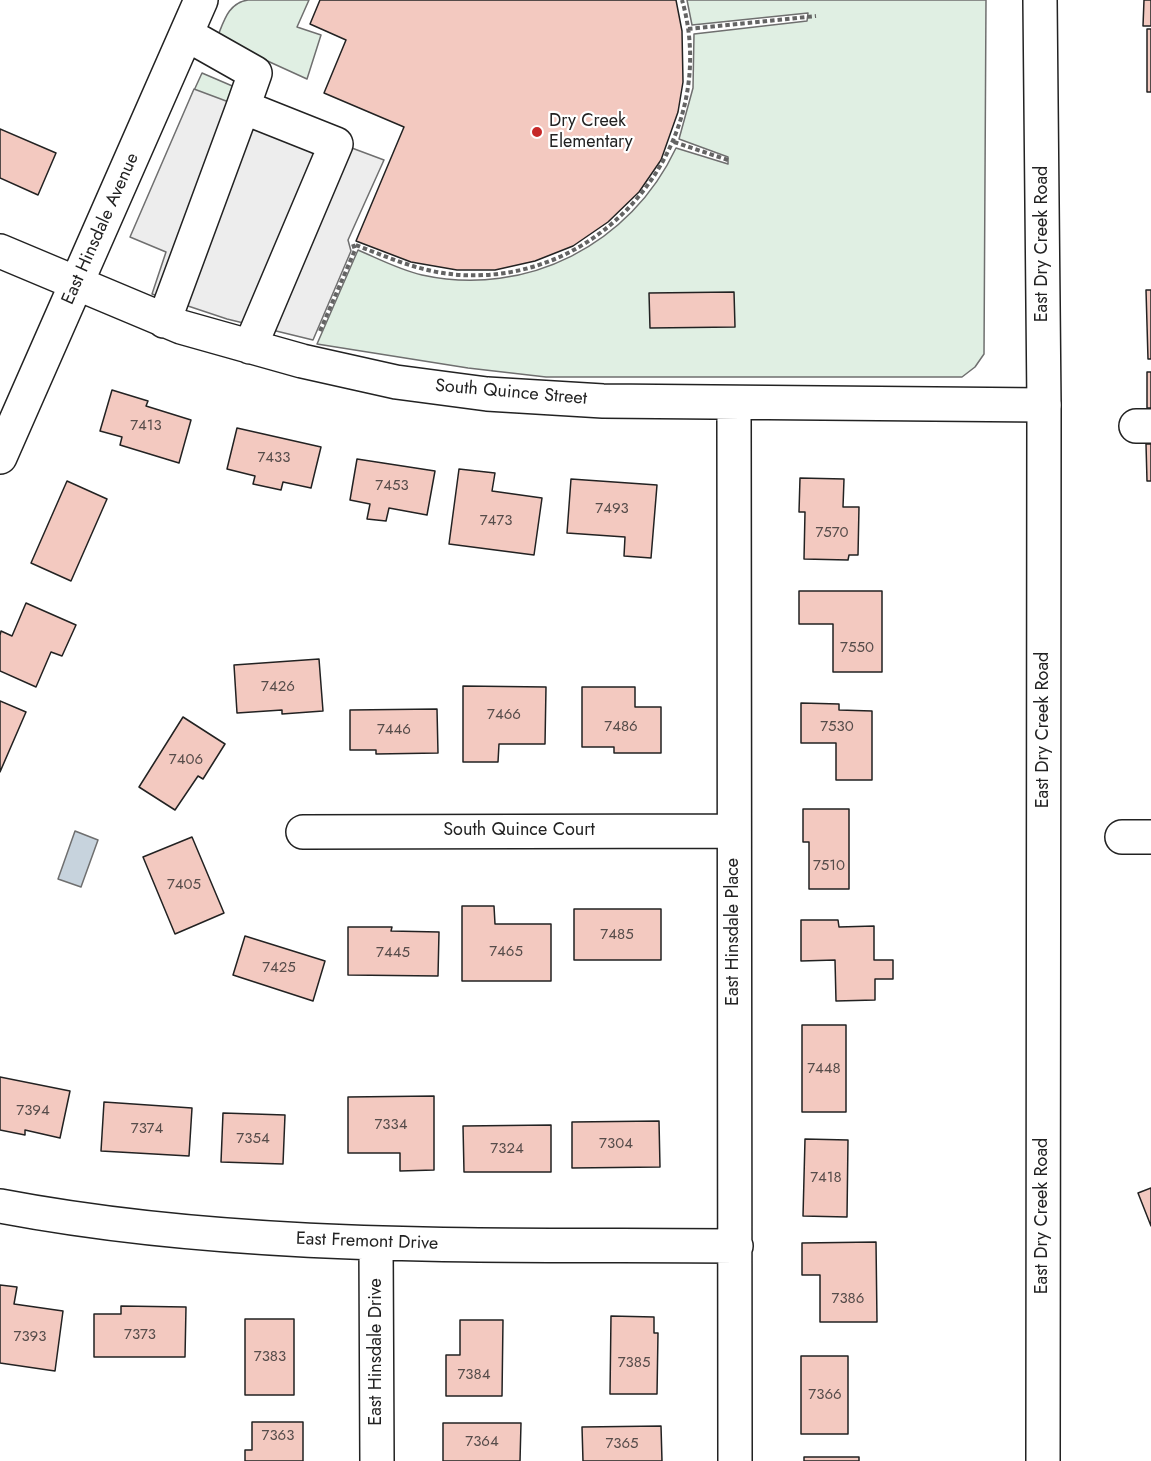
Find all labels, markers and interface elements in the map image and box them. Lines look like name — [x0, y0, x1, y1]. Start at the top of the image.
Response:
place label: Dry Creek Elementary — [549, 111, 633, 154]
marker: Dry Creek Elementary — [530, 125, 544, 139]
street label: East Hinsdale Avenue — [58, 150, 144, 308]
street label: East Dry Creek Road — [1032, 166, 1054, 322]
street label: South Quince Street — [434, 376, 588, 410]
house number: 7413 — [130, 417, 162, 435]
house number: 7433 — [258, 449, 290, 467]
house number: 7453 — [375, 477, 409, 495]
house number: 7493 — [595, 500, 629, 518]
house number: 7473 — [480, 512, 512, 530]
house number: 7570 — [815, 524, 849, 542]
house number: 7550 — [840, 639, 874, 657]
street label: East Dry Creek Road — [1033, 652, 1055, 808]
house number: 7426 — [261, 678, 295, 696]
house number: 7466 — [487, 706, 521, 724]
house number: 7486 — [604, 718, 638, 736]
house number: 7530 — [820, 718, 854, 736]
house number: 7446 — [377, 721, 411, 739]
house number: 7406 — [169, 751, 203, 769]
street label: South Quince Court — [443, 820, 595, 842]
house number: 7510 — [813, 857, 845, 875]
street label: East Hinsdale Place — [723, 858, 745, 1006]
house number: 7405 — [167, 876, 201, 894]
house number: 7485 — [600, 926, 634, 944]
house number: 7465 — [489, 943, 523, 961]
house number: 7445 — [376, 944, 410, 962]
house number: 7425 — [262, 959, 296, 977]
house number: 7448 — [807, 1060, 841, 1078]
house number: 7394 — [16, 1102, 50, 1120]
house number: 7334 — [375, 1116, 407, 1134]
house number: 7374 — [131, 1120, 163, 1138]
house number: 7354 — [236, 1130, 270, 1148]
house number: 7304 — [599, 1135, 633, 1153]
street label: East Dry Creek Road — [1032, 1138, 1054, 1294]
house number: 7324 — [490, 1140, 524, 1158]
house number: 7418 — [810, 1169, 842, 1187]
street label: East Fremont Drive — [295, 1229, 439, 1255]
street label: East Hinsdale Drive — [366, 1278, 388, 1426]
house number: 7386 — [832, 1290, 864, 1308]
house number: 7373 — [124, 1326, 156, 1344]
house number: 7393 — [14, 1328, 46, 1346]
house number: 7383 — [254, 1348, 286, 1366]
house number: 7385 — [618, 1354, 650, 1372]
house number: 7384 — [458, 1366, 490, 1384]
house number: 7366 — [808, 1386, 842, 1404]
house number: 7363 — [262, 1427, 294, 1445]
house number: 7364 — [465, 1433, 499, 1451]
house number: 7365 — [605, 1435, 639, 1453]

